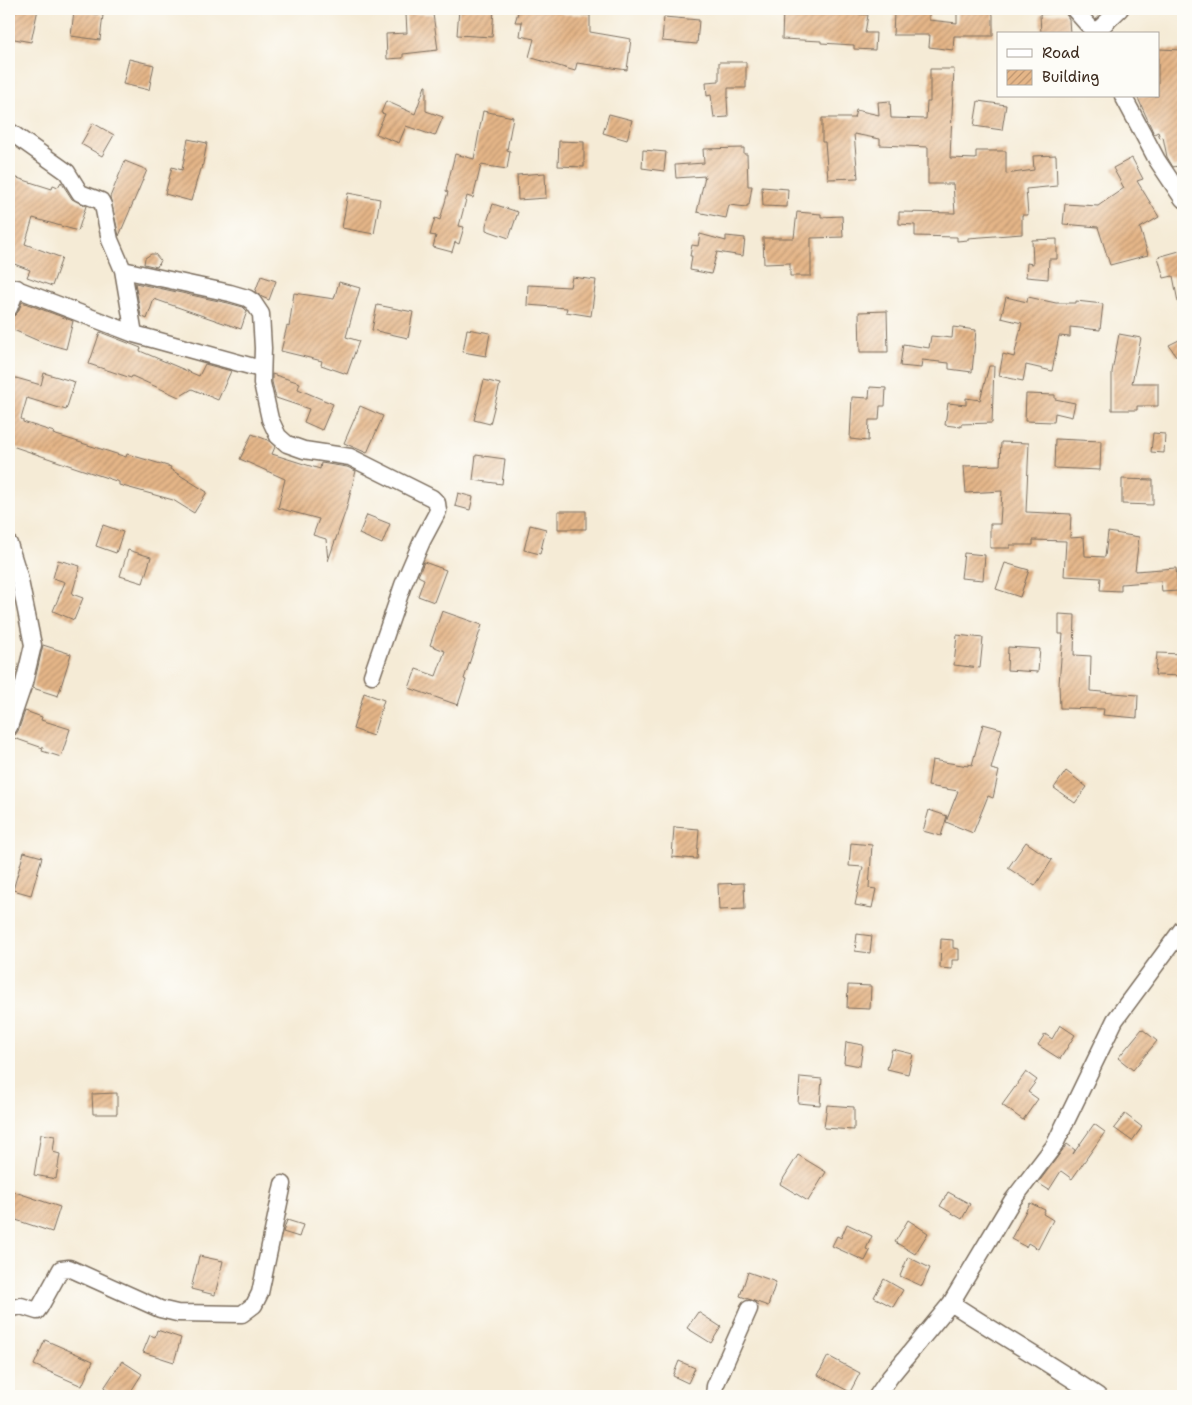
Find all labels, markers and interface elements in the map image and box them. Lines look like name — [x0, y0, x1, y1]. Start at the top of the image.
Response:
legend — [997, 32, 1160, 98]
text: Road — [1042, 43, 1080, 63]
text: Building — [1042, 67, 1099, 87]

